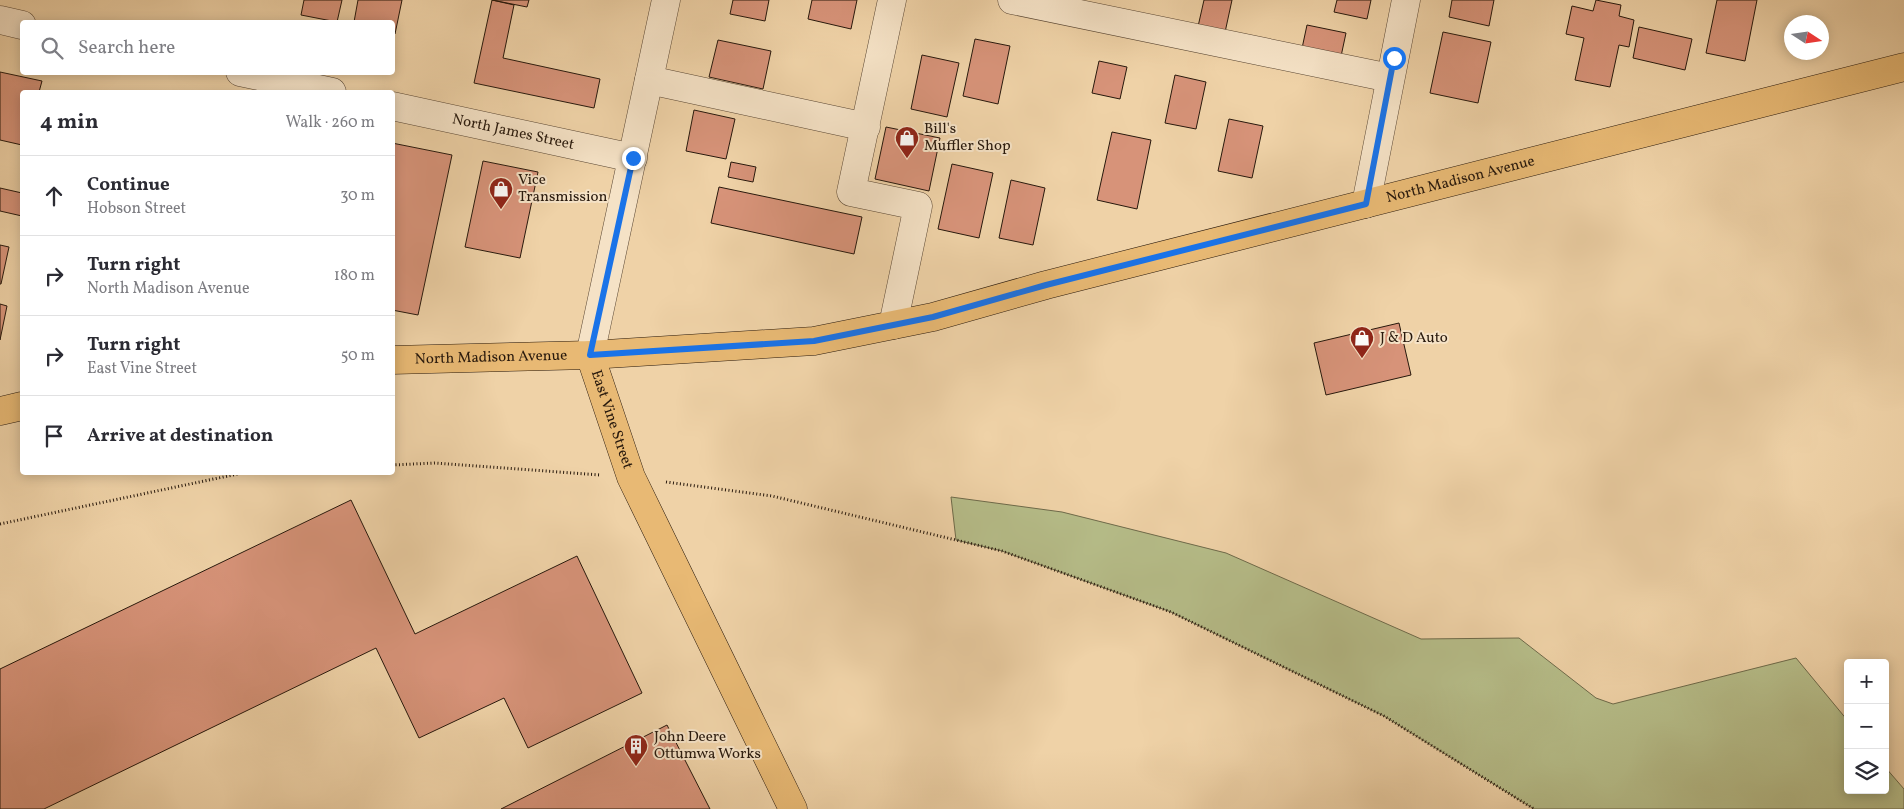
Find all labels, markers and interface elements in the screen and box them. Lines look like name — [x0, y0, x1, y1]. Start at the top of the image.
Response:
north arrow — [1784, 15, 1829, 60]
search box — [20, 20, 395, 75]
icon: search — [38, 34, 66, 62]
text: Search here — [78, 35, 175, 61]
route start — [1383, 47, 1406, 70]
text: 4 min — [40, 108, 99, 137]
street label: North James Street — [450, 109, 576, 156]
text: Walk · 260 m — [285, 112, 375, 134]
place label: Bill's Muffler Shop — [924, 119, 1011, 157]
shop icon: Bill's Muffler Shop — [894, 125, 920, 159]
route end — [622, 147, 645, 170]
street label: North Madison Avenue — [1384, 151, 1537, 209]
place label: Vice Transmission — [518, 170, 607, 208]
text: Continue — [87, 172, 170, 198]
shop icon: Vice Transmission — [488, 176, 514, 210]
icon: ahead — [40, 182, 68, 210]
text: 30 m — [340, 185, 375, 207]
text: Hobson Street — [87, 198, 186, 220]
text: Turn right — [87, 252, 180, 278]
icon: right — [40, 262, 68, 290]
text: 180 m — [334, 265, 375, 287]
text: North Madison Avenue — [87, 278, 250, 300]
shop icon: J & D Auto — [1349, 325, 1375, 359]
place label: J & D Auto — [1380, 328, 1448, 349]
text: Turn right — [87, 332, 180, 358]
icon: right — [40, 342, 68, 370]
text: 50 m — [341, 345, 375, 367]
street label: North Madison Avenue — [414, 345, 568, 370]
text: East Vine Street — [87, 358, 197, 380]
street label: East Vine Street — [585, 367, 638, 472]
icon: arrive — [40, 422, 68, 450]
text: Arrive at destination — [87, 423, 273, 449]
map controls — [1844, 659, 1889, 794]
button: + — [1844, 659, 1889, 704]
button: − — [1844, 704, 1889, 749]
place label: John Deere Ottumwa Works — [654, 727, 761, 765]
building icon: John Deere Ottumwa Works — [623, 733, 649, 767]
button: layers — [1844, 749, 1889, 794]

